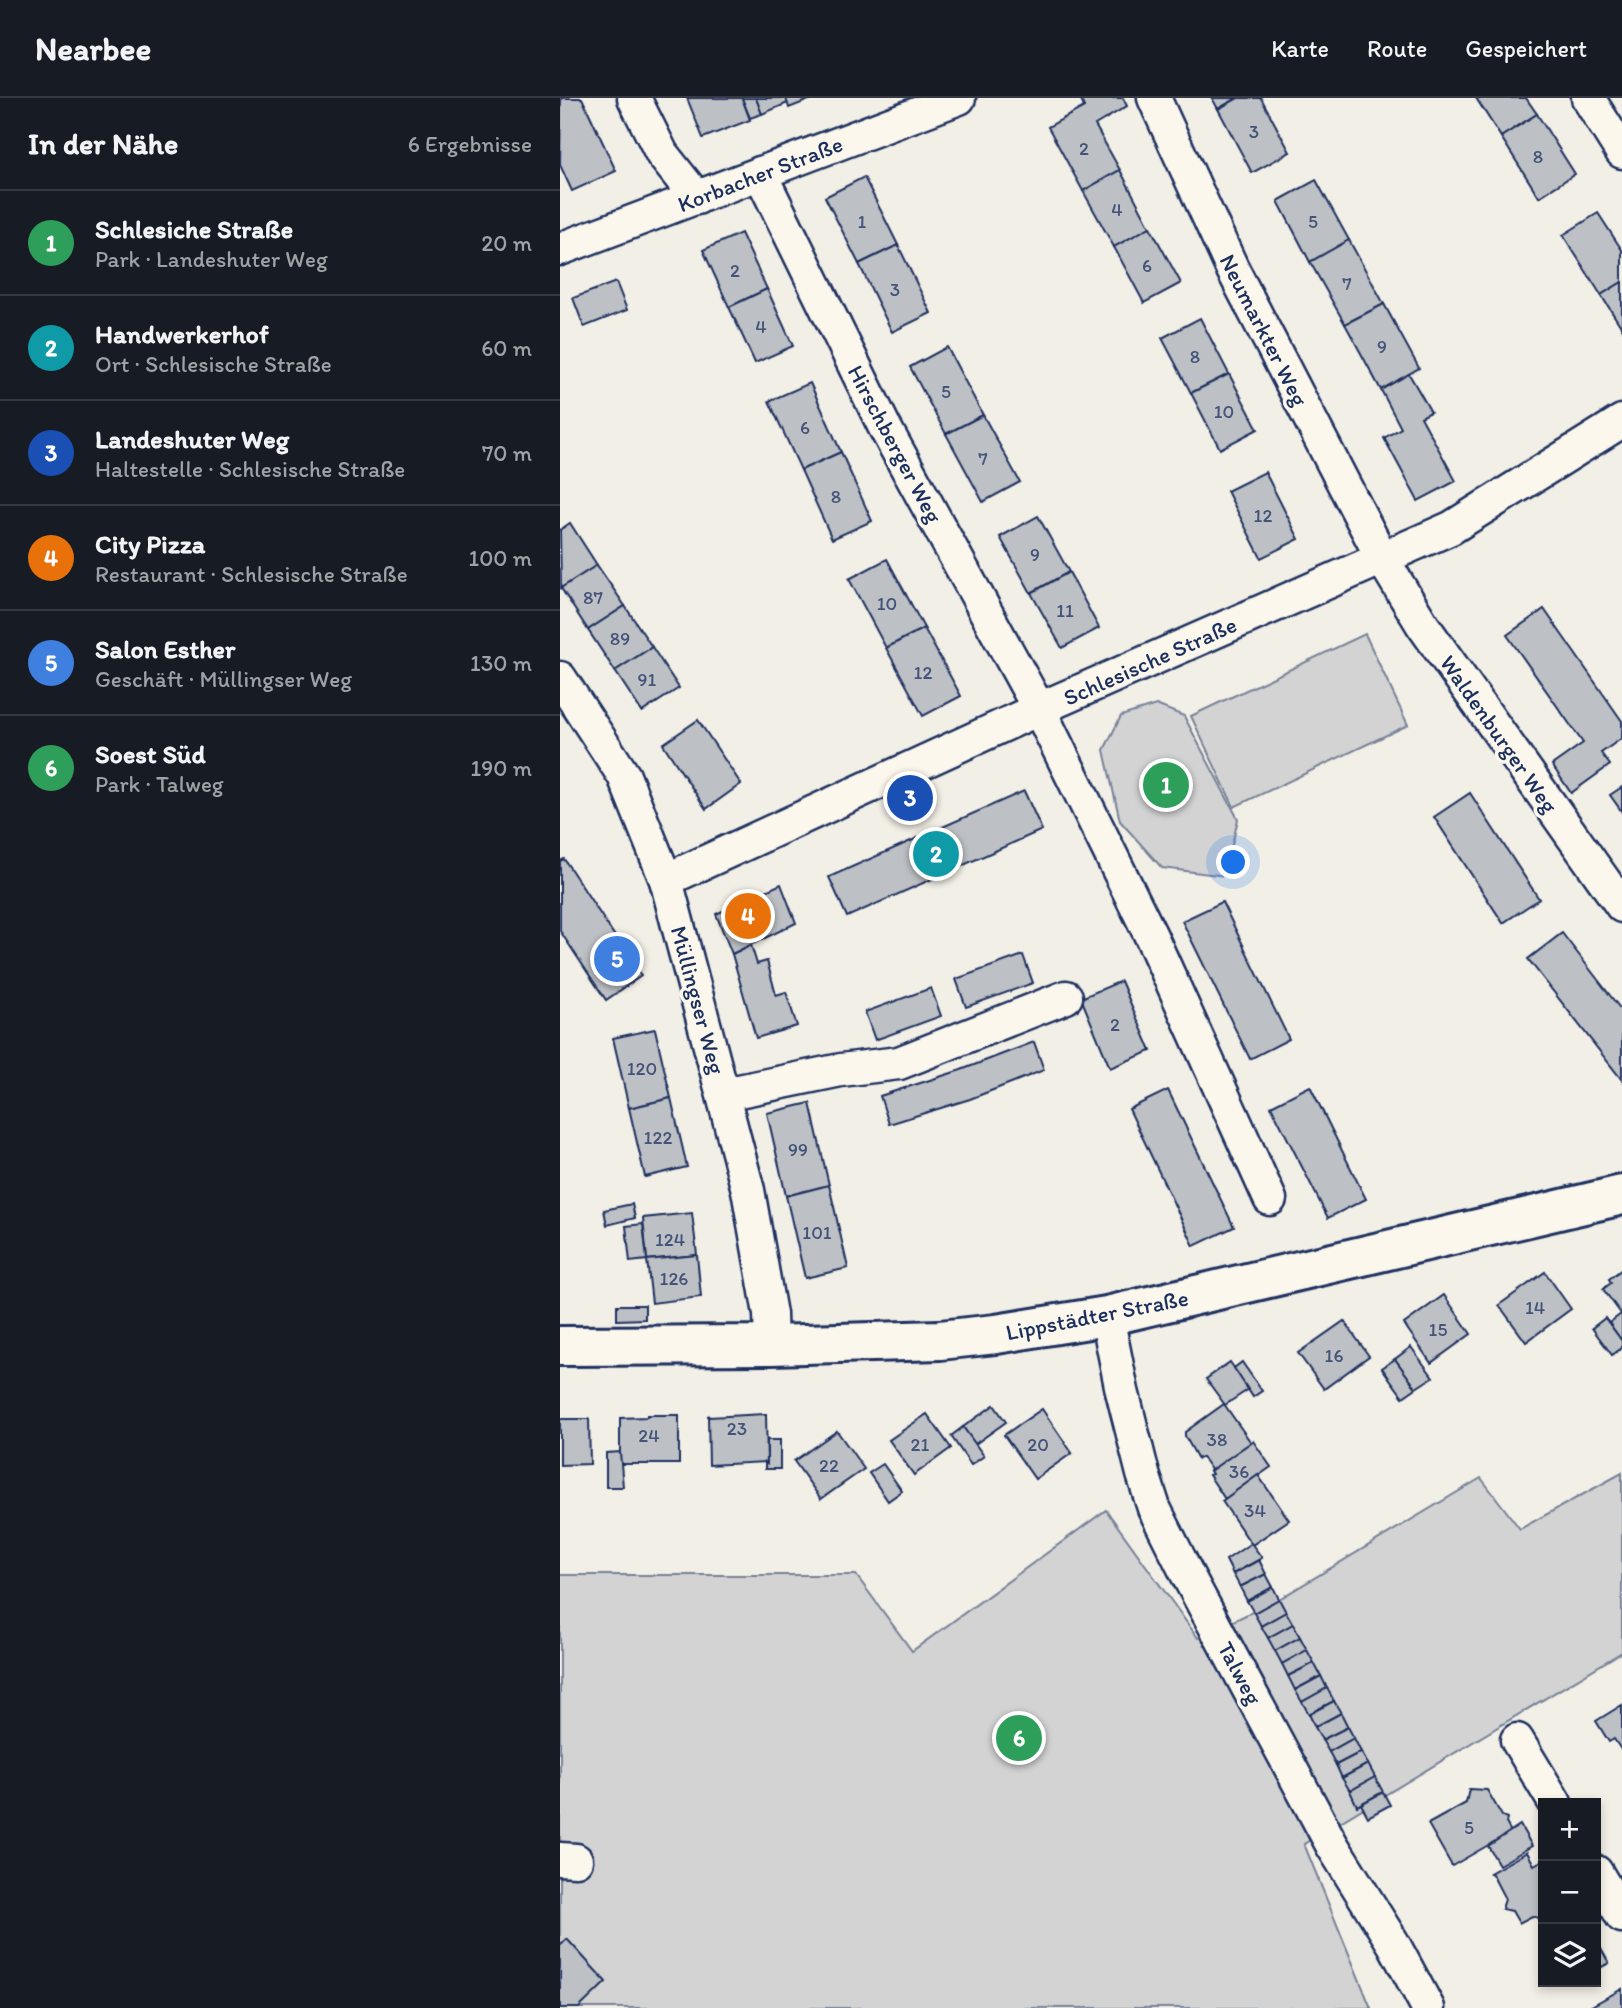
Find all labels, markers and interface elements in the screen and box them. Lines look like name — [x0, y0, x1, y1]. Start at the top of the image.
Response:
text: Nearbee — [35, 29, 151, 68]
text: Karte — [1271, 34, 1329, 63]
text: Route — [1367, 34, 1427, 63]
text: Gespeichert — [1465, 34, 1587, 63]
house number: 3 — [1249, 120, 1259, 143]
text: In der Nähe — [28, 125, 178, 162]
text: 6 Ergebnisse — [408, 130, 532, 158]
street label: Korbacher Straße — [673, 130, 847, 218]
house number: 2 — [1079, 137, 1089, 160]
house number: 8 — [1533, 145, 1543, 168]
house number: 4 — [1111, 198, 1123, 221]
house number: 1 — [858, 210, 867, 233]
house number: 5 — [1308, 210, 1318, 233]
text: Schlesiche Straße — [95, 213, 293, 245]
text: 1 — [46, 229, 56, 257]
text: 20 m — [481, 229, 532, 257]
text: Park · Landeshuter Weg — [95, 245, 328, 273]
street label: Neumarkter Weg — [1214, 249, 1314, 411]
house number: 6 — [1142, 254, 1152, 277]
house number: 2 — [730, 259, 740, 282]
house number: 7 — [1342, 272, 1352, 295]
house number: 3 — [890, 278, 900, 301]
house number: 4 — [755, 315, 767, 338]
text: Handwerkerhof — [95, 318, 269, 350]
text: 2 — [45, 334, 57, 362]
text: 60 m — [481, 334, 532, 362]
house number: 9 — [1377, 335, 1387, 358]
house number: 8 — [1190, 345, 1200, 368]
text: Ort · Schlesische Straße — [95, 350, 332, 378]
street label: Hirschberger Weg — [842, 360, 948, 528]
house number: 5 — [941, 380, 951, 403]
house number: 10 — [1214, 400, 1234, 423]
house number: 6 — [800, 416, 810, 439]
text: Landeshuter Weg — [95, 423, 289, 455]
text: 3 — [45, 439, 57, 467]
text: 70 m — [482, 439, 532, 467]
house number: 7 — [978, 447, 988, 470]
text: Haltestelle · Schlesische Straße — [95, 455, 405, 483]
house number: 8 — [831, 485, 841, 508]
house number: 12 — [1254, 504, 1272, 527]
text: City Pizza — [95, 528, 205, 560]
house number: 9 — [1030, 543, 1040, 566]
text: 4 — [44, 544, 58, 572]
text: 100 m — [468, 544, 532, 572]
text: Restaurant · Schlesische Straße — [95, 560, 408, 588]
house number: 87 — [583, 586, 603, 609]
house number: 10 — [877, 592, 897, 615]
house number: 11 — [1056, 599, 1074, 622]
street label: Schlesische Straße — [1059, 610, 1241, 712]
house number: 89 — [610, 627, 630, 650]
text: Salon Esther — [95, 633, 235, 665]
text: 5 — [45, 649, 57, 677]
text: 130 m — [470, 649, 532, 677]
street label: Waldenburger Weg — [1434, 650, 1564, 819]
house number: 12 — [914, 661, 932, 684]
text: Geschäft · Müllingser Weg — [95, 665, 352, 693]
house number: 91 — [638, 668, 657, 691]
text: Soest Süd — [95, 738, 206, 770]
text: 6 — [45, 754, 57, 782]
text: 190 m — [471, 754, 532, 782]
pin: 1 — [1143, 759, 1189, 811]
text: Park · Talweg — [95, 770, 224, 798]
pin: 3 — [887, 772, 933, 824]
pin: 2 — [913, 828, 959, 880]
your location — [1216, 845, 1250, 879]
pin: 4 — [725, 890, 771, 942]
street label: Müllingser Weg — [665, 923, 731, 1077]
pin: 5 — [594, 933, 640, 985]
house number: 2 — [1110, 1013, 1120, 1036]
house number: 120 — [627, 1057, 657, 1080]
house number: 122 — [644, 1126, 672, 1149]
house number: 99 — [788, 1138, 808, 1161]
house number: 101 — [802, 1221, 832, 1244]
house number: 124 — [655, 1228, 685, 1251]
house number: 126 — [660, 1267, 688, 1290]
street label: Lippstädter Straße — [1003, 1284, 1191, 1346]
house number: 14 — [1525, 1296, 1545, 1319]
house number: 15 — [1429, 1318, 1447, 1341]
house number: 16 — [1325, 1344, 1343, 1367]
house number: 23 — [727, 1417, 747, 1440]
house number: 24 — [638, 1424, 660, 1447]
house number: 38 — [1207, 1428, 1227, 1451]
house number: 21 — [911, 1433, 930, 1456]
house number: 20 — [1027, 1433, 1049, 1456]
house number: 22 — [819, 1454, 839, 1477]
house number: 36 — [1229, 1460, 1249, 1483]
house number: 34 — [1244, 1499, 1266, 1522]
street label: Talweg — [1212, 1637, 1268, 1710]
pin: 6 — [996, 1712, 1042, 1764]
map controls — [1538, 1798, 1601, 1987]
button: + — [1538, 1798, 1601, 1861]
house number: 5 — [1464, 1816, 1474, 1839]
button: − — [1538, 1861, 1601, 1924]
button: layers — [1538, 1924, 1601, 1987]

